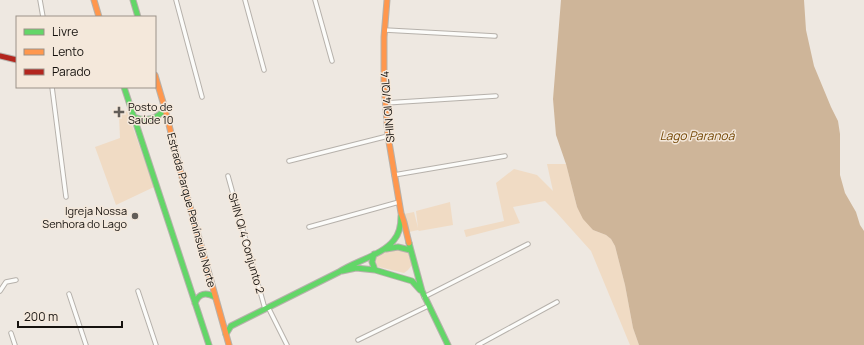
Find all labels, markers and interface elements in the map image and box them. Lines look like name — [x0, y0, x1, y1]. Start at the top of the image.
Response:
legend — [16, 16, 156, 88]
text: Livre — [52, 23, 78, 40]
text: Lento — [52, 43, 84, 60]
text: Parado — [52, 63, 91, 80]
street label: SHIN QI 4/QL 4 — [376, 71, 398, 143]
place label: Posto de Saúde 10 — [128, 99, 174, 127]
marker: Posto de Saúde 10 — [113, 106, 125, 118]
water label: Lago Paranoá — [660, 127, 736, 144]
street label: Estrada Parque Península Norte — [164, 131, 220, 290]
street label: SHIN QI 4 Conjunto 2 — [225, 191, 269, 295]
place label: Igreja Nossa Senhora do Lago — [42, 203, 127, 231]
marker: Igreja Nossa Senhora do Lago — [130, 211, 140, 221]
scale bar — [18, 303, 122, 329]
text: 200 m — [24, 308, 58, 325]

